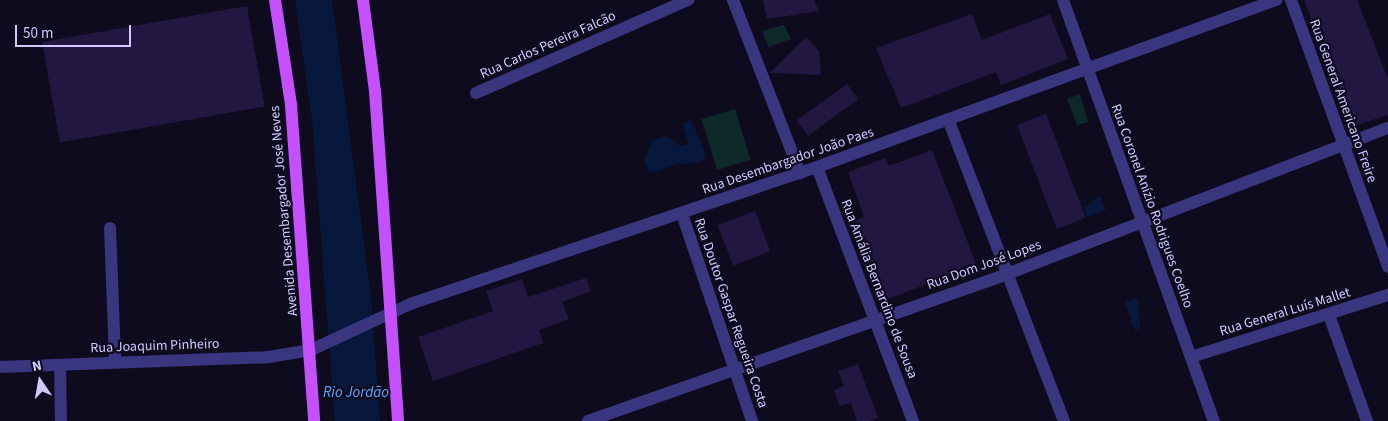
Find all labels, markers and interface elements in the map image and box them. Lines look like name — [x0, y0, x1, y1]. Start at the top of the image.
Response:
street label: Rua Carlos Pereira Falcão — [477, 7, 619, 83]
scale bar — [18, 15, 134, 47]
street label: Rua General Americano Freire — [1306, 17, 1380, 185]
text: 50 m — [23, 23, 53, 44]
street label: Rua Coronel Anízio Rodrigues Coelho — [1107, 102, 1197, 310]
street label: Avenida Desembargador José Neves — [266, 105, 302, 317]
street label: Rua Desembargador João Paes — [700, 124, 876, 198]
street label: Rua Amália Bernardino de Sousa — [837, 197, 921, 381]
street label: Rua Doutor Gaspar Regueira Costa — [691, 216, 771, 410]
street label: Rua Dom José Lopes — [924, 236, 1044, 294]
street label: Rua General Luís Mallet — [1218, 284, 1352, 340]
street label: Rua Joaquim Pinheiro — [90, 335, 220, 357]
north arrow — [15, 356, 65, 406]
text: N — [30, 356, 44, 377]
water label: Rio Jordão — [323, 384, 389, 402]

